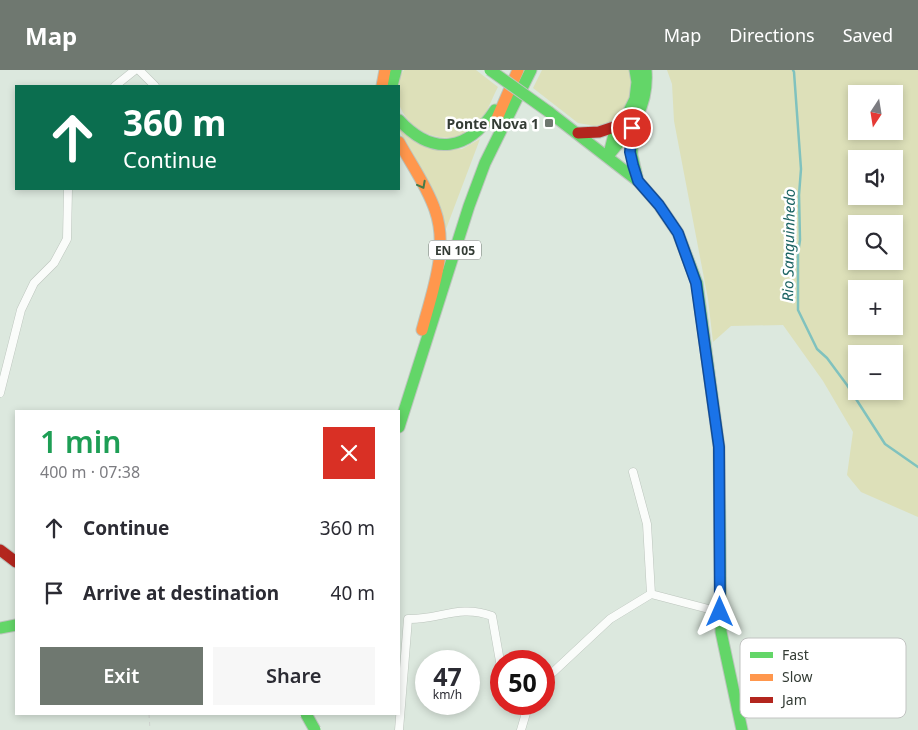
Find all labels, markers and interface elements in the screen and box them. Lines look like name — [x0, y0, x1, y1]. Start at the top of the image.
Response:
text: Map — [25, 19, 77, 52]
text: Map — [664, 23, 701, 47]
text: Directions — [729, 23, 815, 47]
text: Saved — [843, 23, 893, 47]
north arrow — [848, 85, 902, 140]
map controls — [848, 85, 903, 400]
text: 360 m — [123, 99, 226, 146]
icon: ahead — [40, 105, 105, 170]
pin — [611, 107, 653, 149]
place label: Ponte Nova 1 — [447, 114, 539, 133]
icon: arrive — [618, 114, 646, 142]
marker: Ponte Nova 1 — [543, 117, 555, 129]
text: Continue — [123, 144, 217, 174]
button: sound — [848, 150, 903, 205]
one-way arrow — [416, 179, 426, 188]
water label: Rio Sanguinhedo — [777, 188, 799, 302]
button: search — [848, 215, 903, 270]
road number: EN 105 — [429, 240, 481, 260]
button: + — [848, 280, 903, 335]
button: − — [848, 345, 903, 400]
text: 1 min — [40, 421, 121, 462]
button: close — [323, 427, 375, 479]
text: 400 m · 07:38 — [40, 461, 140, 483]
icon: ahead — [40, 514, 68, 542]
text: Continue — [83, 515, 169, 541]
text: 360 m — [320, 515, 375, 541]
icon: arrive — [40, 579, 68, 607]
text: Arrive at destination — [83, 580, 279, 606]
text: 40 m — [331, 580, 375, 606]
position arrow — [693, 585, 745, 637]
legend — [740, 638, 906, 718]
text: Fast — [782, 645, 809, 664]
button: Exit — [40, 647, 203, 705]
button: Share — [213, 647, 375, 705]
speed limit sign: 50 — [490, 650, 555, 715]
text: 47 — [433, 659, 462, 693]
text: Slow — [782, 667, 813, 686]
text: km/h — [433, 686, 462, 703]
text: Jam — [780, 690, 807, 709]

